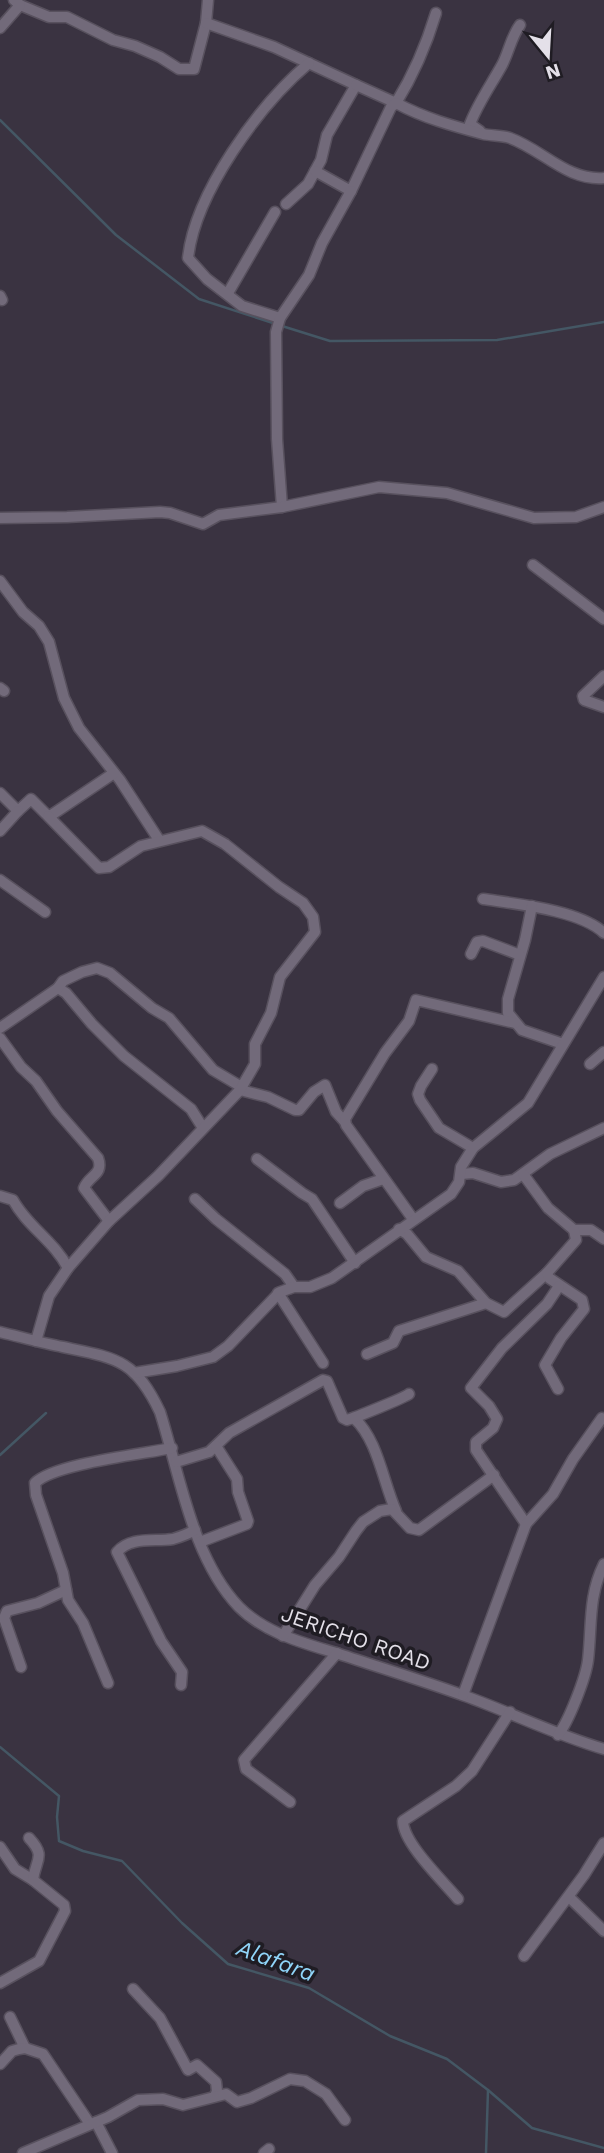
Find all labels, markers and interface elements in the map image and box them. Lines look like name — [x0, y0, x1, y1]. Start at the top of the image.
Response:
north arrow — [513, 21, 583, 91]
text: N — [543, 59, 563, 85]
street label: JERICHO ROAD — [278, 1601, 434, 1675]
water label: Alafara — [232, 1934, 319, 1988]

